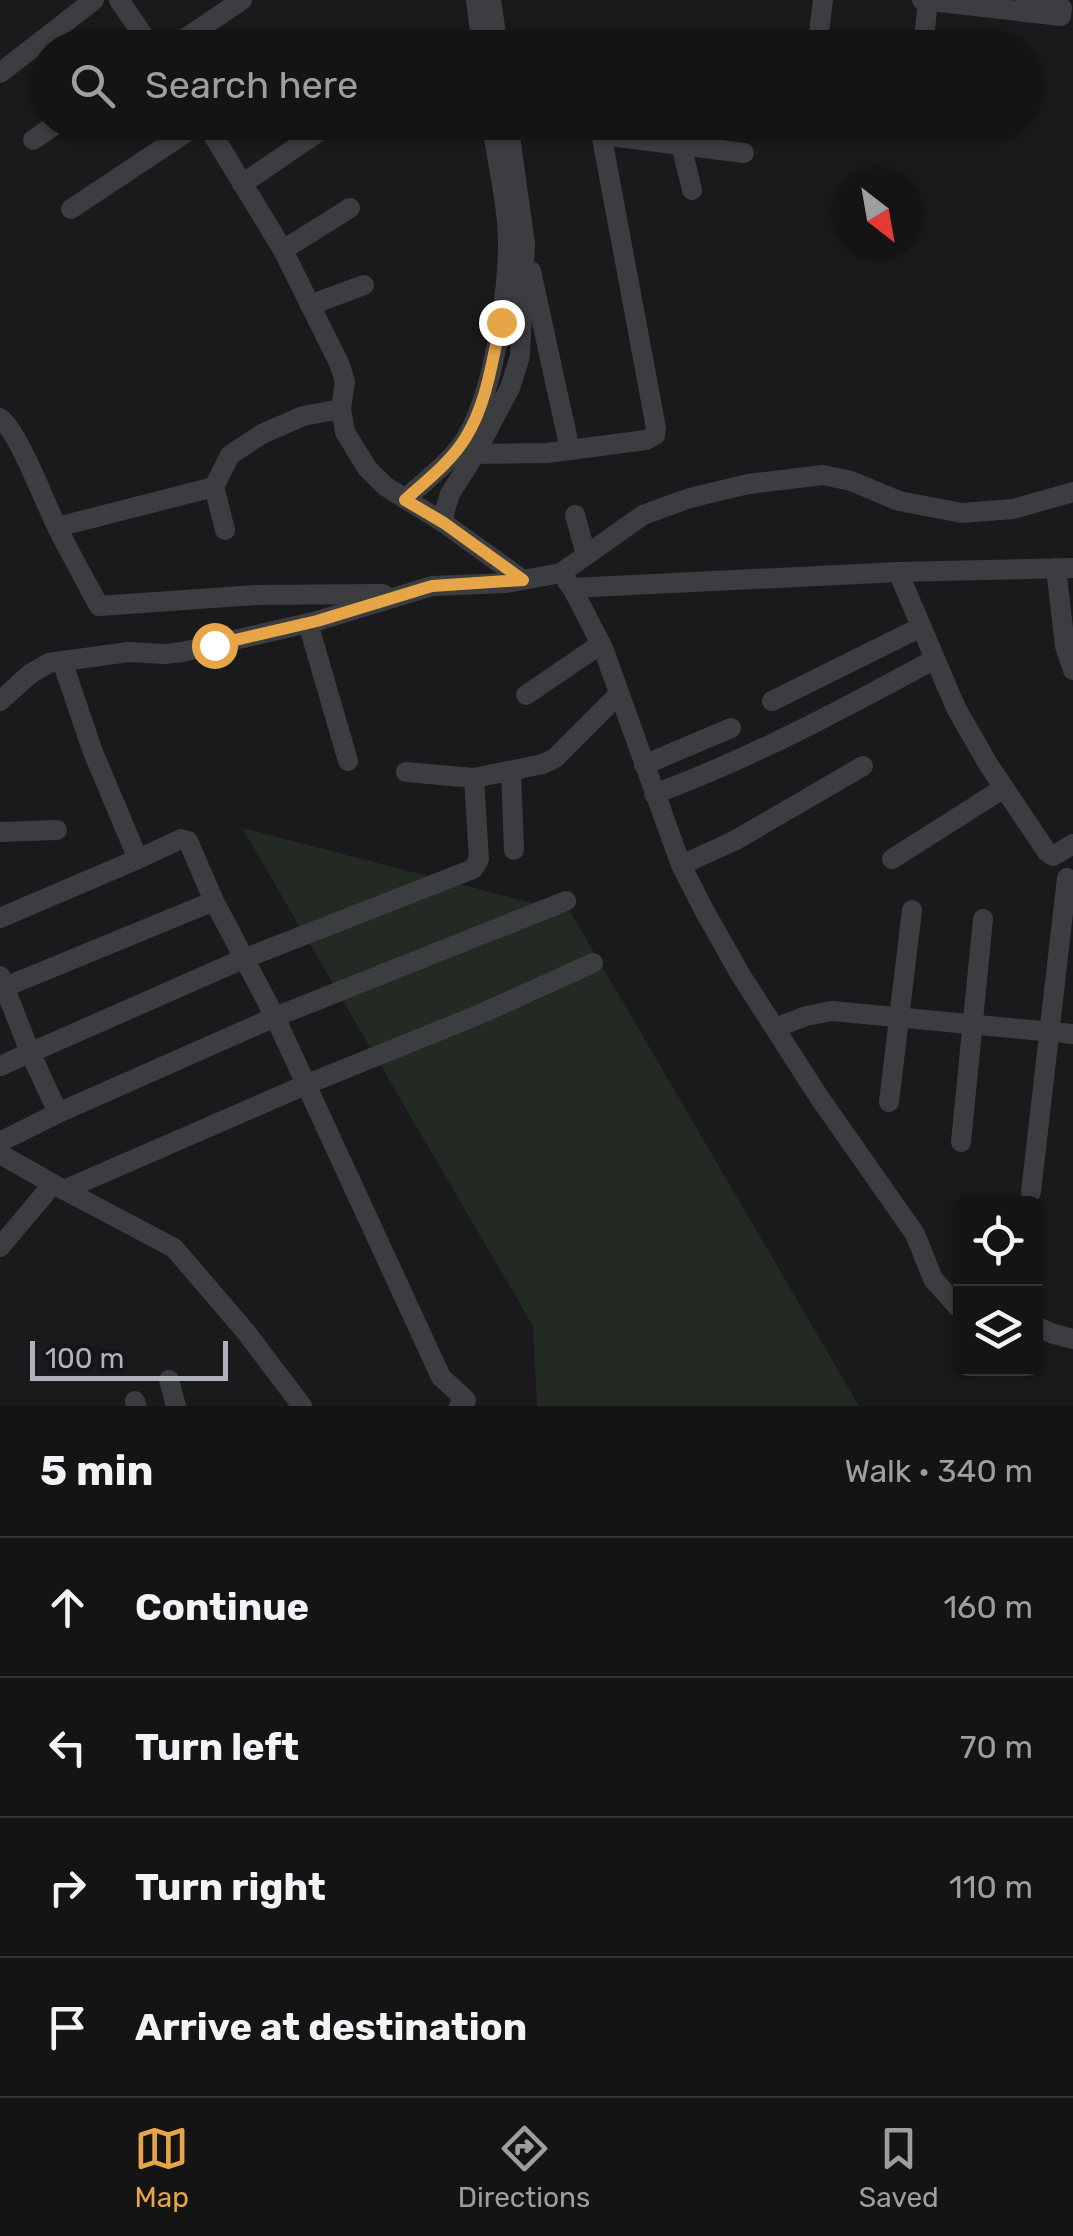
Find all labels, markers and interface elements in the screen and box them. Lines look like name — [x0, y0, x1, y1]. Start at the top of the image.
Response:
search box — [30, 30, 1043, 140]
icon: search — [65, 58, 120, 113]
text: Search here — [145, 62, 358, 108]
north arrow — [833, 170, 923, 260]
route end — [479, 300, 525, 346]
route start — [192, 623, 238, 669]
map controls — [953, 1196, 1043, 1376]
button: locate — [953, 1196, 1043, 1286]
button: layers — [953, 1286, 1043, 1376]
scale bar — [30, 1336, 228, 1380]
text: 100 m — [45, 1342, 124, 1375]
text: 5 min — [40, 1446, 154, 1496]
text: Walk · 340 m — [844, 1452, 1033, 1490]
icon: ahead — [40, 1580, 95, 1635]
text: Continue — [135, 1584, 309, 1630]
text: 160 m — [943, 1588, 1033, 1626]
icon: left — [40, 1720, 95, 1775]
text: Turn left — [135, 1724, 299, 1770]
text: 70 m — [960, 1728, 1033, 1766]
icon: right — [40, 1860, 95, 1915]
text: Turn right — [135, 1864, 326, 1910]
text: 110 m — [949, 1868, 1033, 1906]
icon: arrive — [40, 2000, 95, 2055]
text: Arrive at destination — [135, 2004, 527, 2050]
tab: Map — [134, 2121, 189, 2214]
tab: Directions — [458, 2121, 590, 2214]
tab: Saved — [859, 2121, 939, 2214]

